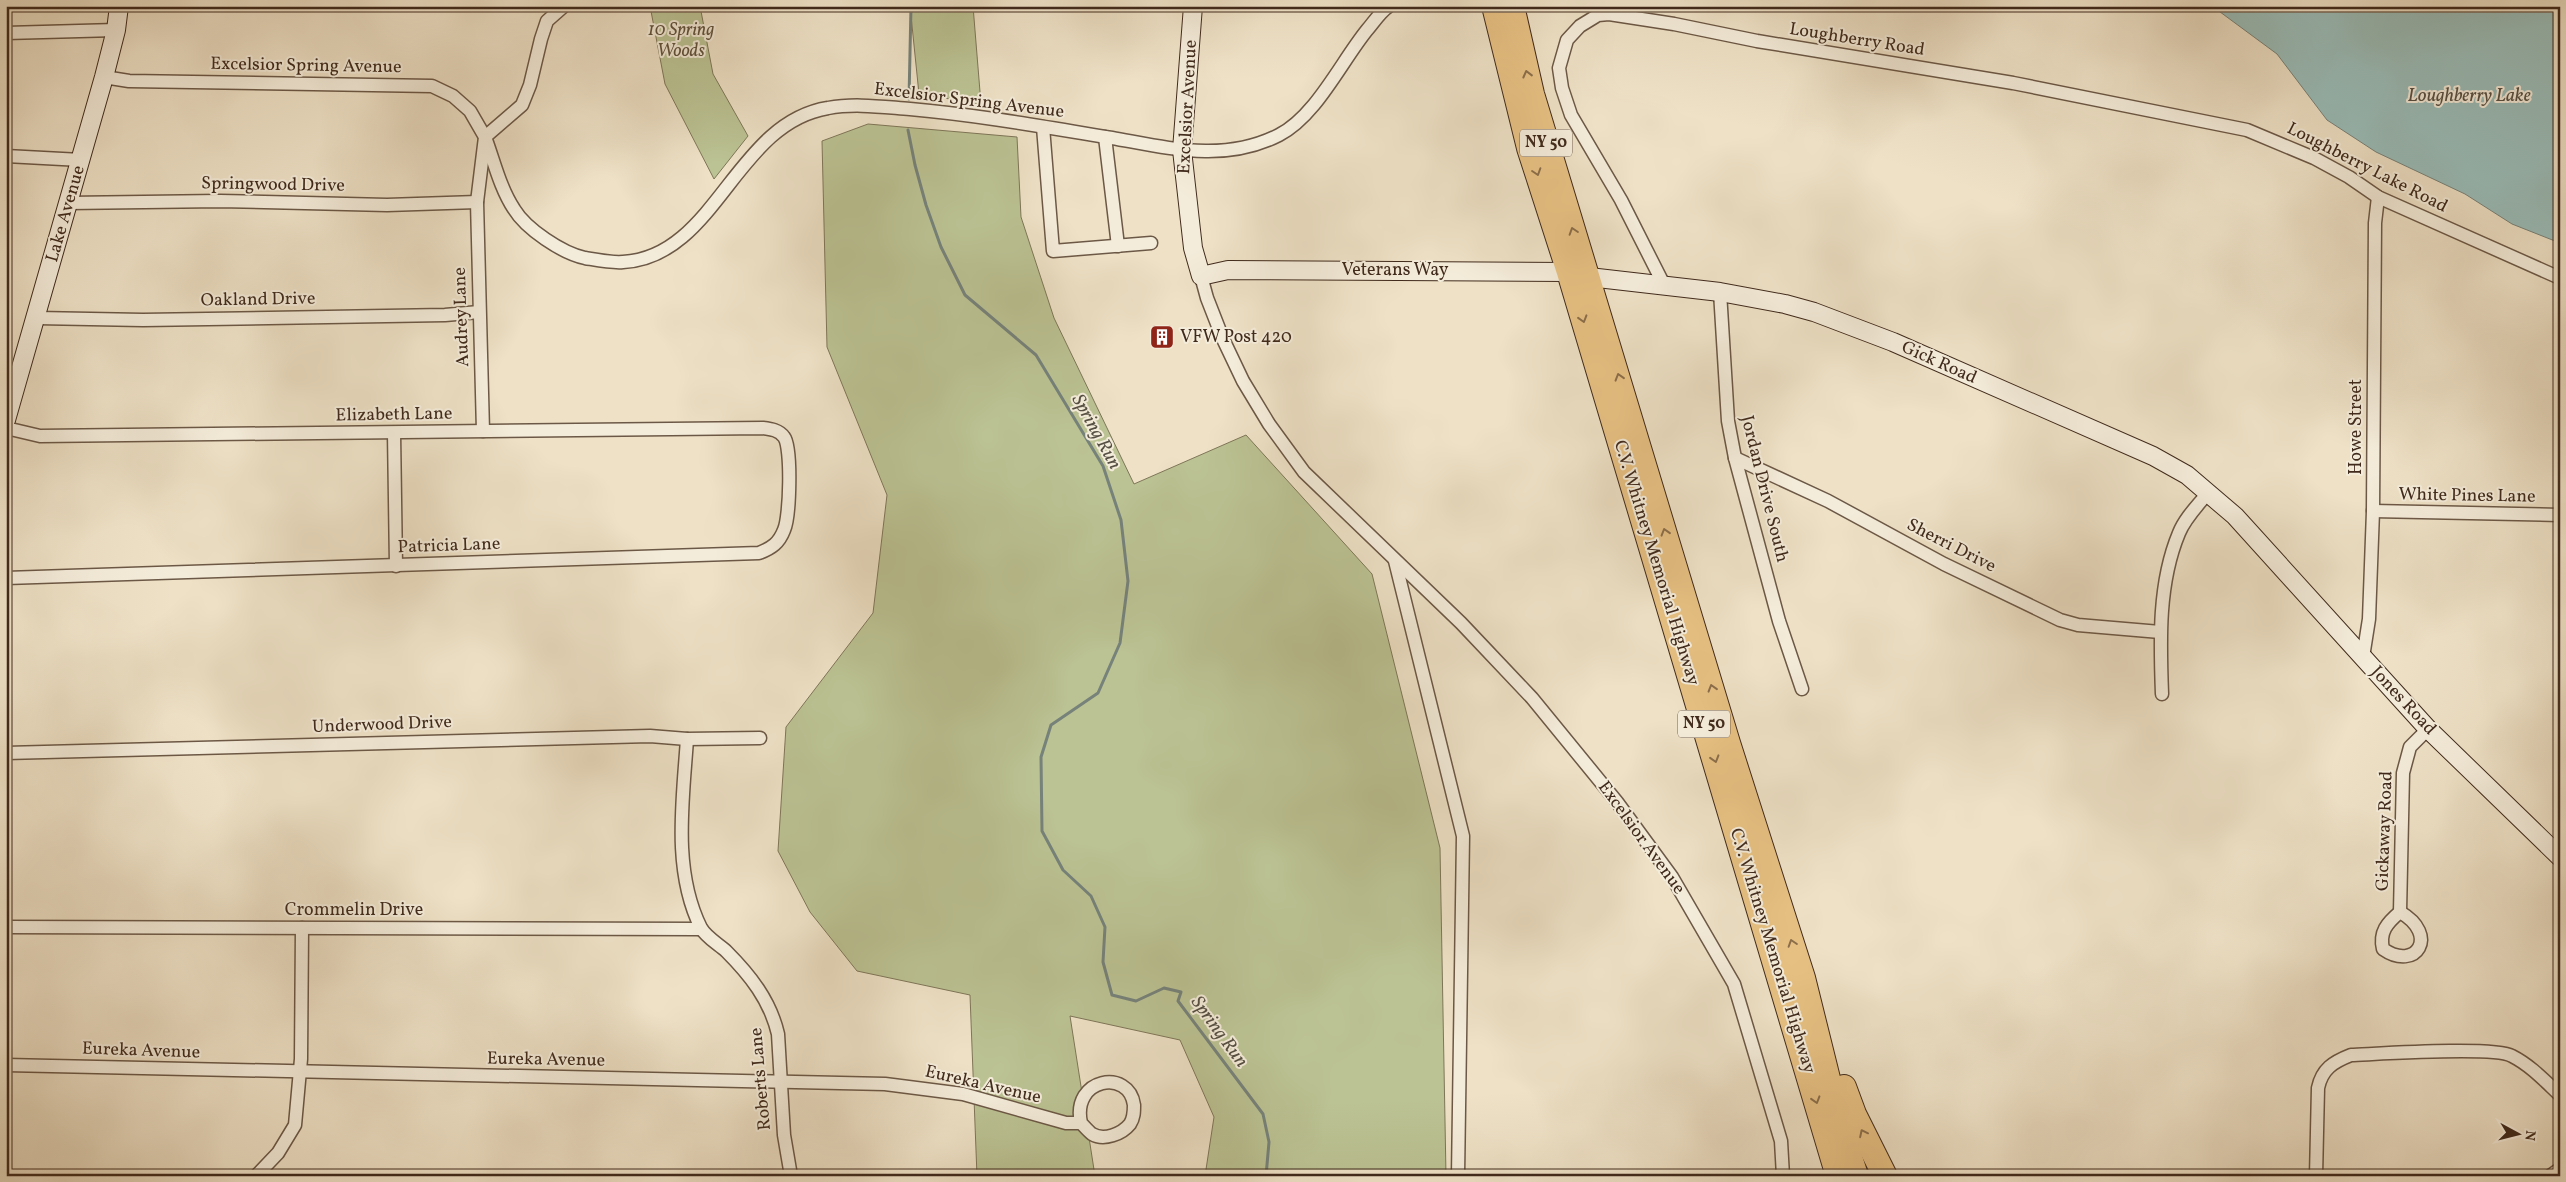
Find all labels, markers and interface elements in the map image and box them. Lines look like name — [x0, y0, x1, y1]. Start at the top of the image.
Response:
street label: Loughberry Road — [1788, 17, 1926, 63]
park label: 10 Spring Woods — [648, 18, 714, 64]
street label: Excelsior Avenue — [1172, 39, 1204, 175]
street label: Excelsior Spring Avenue — [210, 52, 402, 80]
one-way arrow — [1522, 70, 1533, 79]
street label: Excelsior Spring Avenue — [873, 77, 1065, 125]
water label: Loughberry Lake — [2407, 83, 2531, 109]
street label: Loughberry Lake Road — [2282, 117, 2452, 219]
road number: NY 50 — [1520, 130, 1572, 156]
street label: Lake Avenue — [40, 163, 92, 265]
one-way arrow — [1531, 167, 1541, 176]
street label: Springwood Drive — [201, 171, 345, 199]
one-way arrow — [1568, 227, 1578, 235]
street label: Veterans Way — [1342, 258, 1449, 283]
street label: Audrey Lane — [448, 267, 476, 367]
street label: Oakland Drive — [200, 287, 316, 313]
one-way arrow — [1577, 314, 1587, 322]
building icon: VFW Post 420 — [1149, 324, 1175, 350]
place label: VFW Post 420 — [1180, 325, 1292, 350]
street label: Gick Road — [1897, 335, 1981, 391]
one-way arrow — [1614, 373, 1624, 381]
street label: Howe Street — [2344, 379, 2369, 475]
water label: Spring Run — [1065, 390, 1127, 474]
street label: Elizabeth Lane — [335, 401, 453, 429]
street label: Jordan Drive South — [1734, 413, 1794, 565]
street label: C.V. Whitney Memorial Highway — [1607, 437, 1705, 689]
street label: White Pines Lane — [2398, 482, 2536, 510]
street label: Sherri Drive — [1902, 513, 2000, 579]
one-way arrow — [1661, 529, 1671, 537]
street label: Patricia Lane — [397, 532, 501, 560]
street label: Jones Road — [2364, 661, 2442, 741]
one-way arrow — [1707, 684, 1717, 693]
street label: Underwood Drive — [312, 710, 452, 740]
road number: NY 50 — [1678, 711, 1730, 738]
one-way arrow — [1709, 755, 1719, 763]
street label: Gickaway Road — [2370, 770, 2400, 892]
street label: Excelsior Avenue — [1591, 776, 1691, 900]
street label: C.V. Whitney Memorial Highway — [1723, 825, 1821, 1077]
street label: Crommelin Drive — [285, 898, 423, 923]
one-way arrow — [1788, 940, 1798, 948]
water label: Spring Run — [1184, 991, 1254, 1073]
street label: Roberts Lane — [744, 1026, 778, 1132]
street label: Eureka Avenue — [81, 1036, 201, 1066]
street label: Eureka Avenue — [487, 1046, 605, 1074]
street label: Eureka Avenue — [923, 1060, 1043, 1110]
one-way arrow — [1811, 1095, 1821, 1103]
north arrow — [2494, 1110, 2544, 1160]
one-way arrow — [1859, 1129, 1869, 1138]
text: N — [2519, 1129, 2539, 1142]

